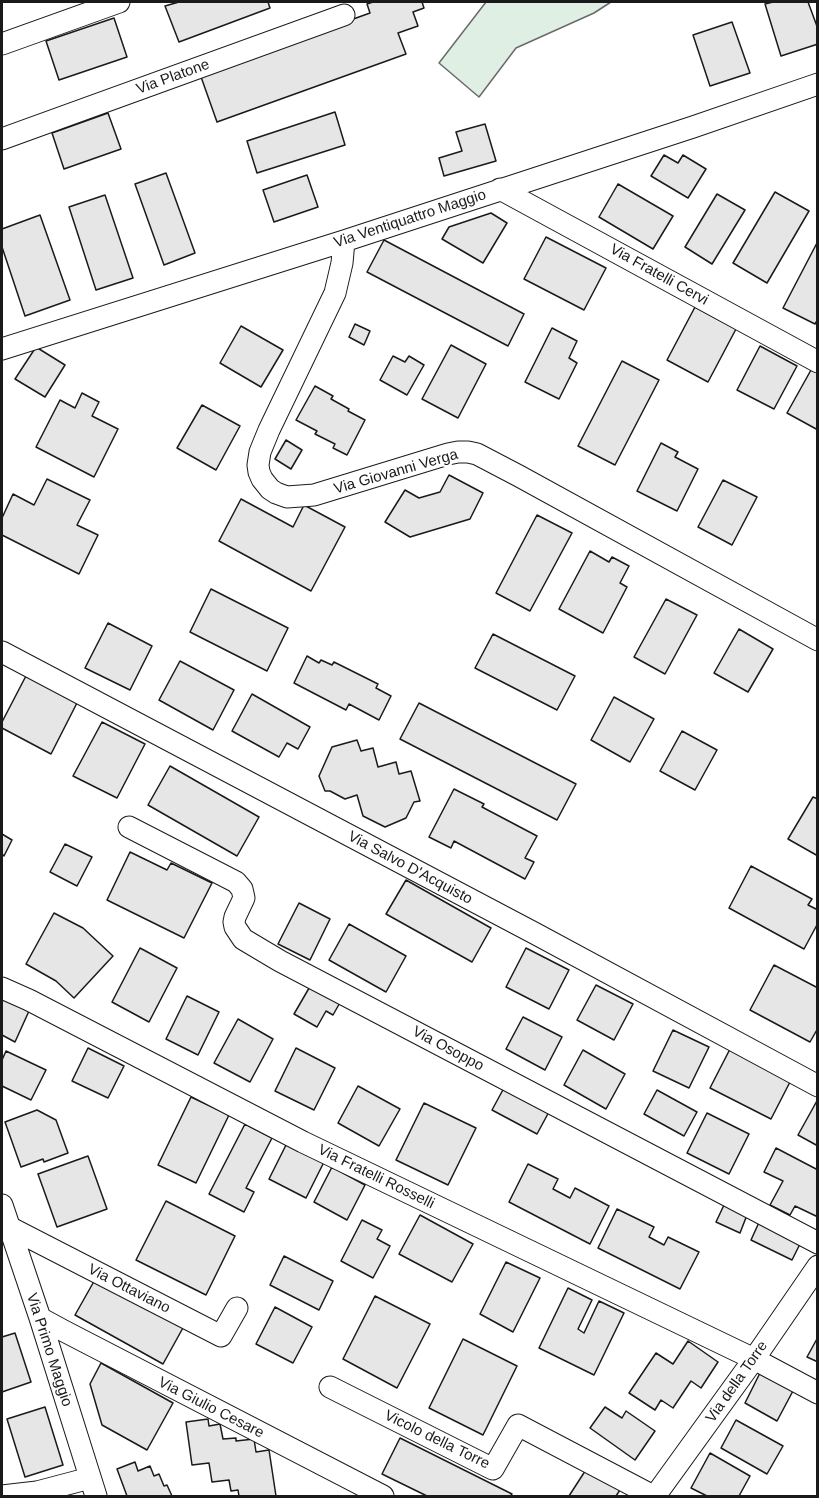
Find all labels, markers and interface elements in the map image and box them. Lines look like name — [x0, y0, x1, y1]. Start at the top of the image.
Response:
street label: Via Platone — [134, 55, 212, 99]
street label: Via Ventiquattro Maggio — [332, 186, 488, 252]
street label: Via Fratelli Cervi — [607, 241, 711, 309]
street label: Via Giovanni Verga — [332, 446, 460, 498]
street label: Via Salvo D'Acquisto — [345, 828, 475, 908]
street label: Via Osoppo — [409, 1023, 487, 1075]
street label: Via Fratelli Rosselli — [315, 1141, 437, 1213]
street label: Via Ottaviano — [85, 1261, 173, 1317]
street label: Via Primo Maggio — [22, 1291, 76, 1409]
street label: Via della Torre — [702, 1338, 772, 1426]
street label: Via Giulio Cesare — [155, 1374, 267, 1442]
street label: Vicolo della Torre — [381, 1407, 493, 1473]

